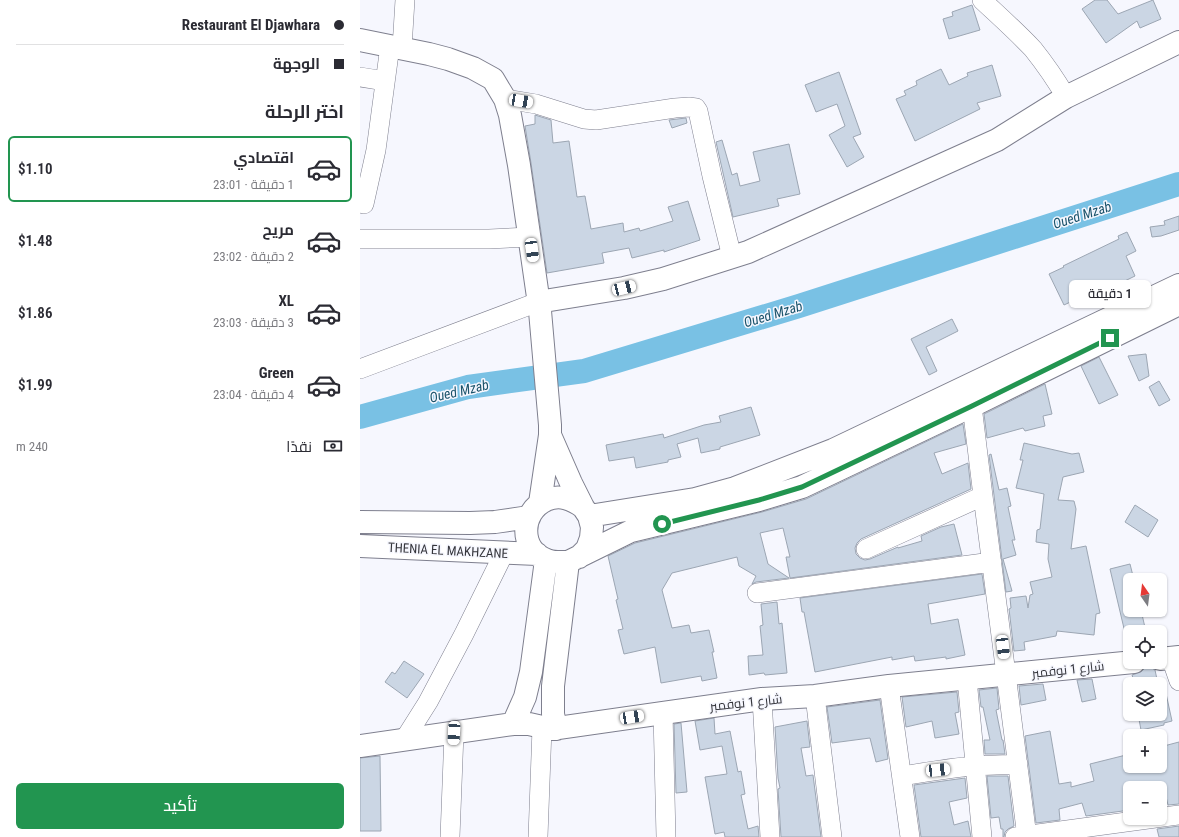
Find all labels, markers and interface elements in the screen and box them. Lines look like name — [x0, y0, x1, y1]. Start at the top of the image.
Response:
text: Restaurant El Djawhara — [182, 16, 320, 34]
text: الوجهة — [273, 55, 320, 73]
car — [508, 93, 534, 109]
text: اختر الرحلة — [265, 101, 344, 122]
text: اقتصادي — [234, 149, 294, 167]
icon: car — [306, 151, 342, 187]
text: $1.10 — [18, 160, 52, 178]
text: 1 دقيقة · 23:01 — [213, 177, 294, 192]
water label: Oued Mzab — [1051, 198, 1113, 232]
text: مريح — [262, 221, 294, 239]
icon: car — [306, 223, 342, 259]
text: $1.48 — [18, 232, 52, 250]
car — [524, 237, 540, 263]
text: 2 دقيقة · 23:02 — [213, 249, 294, 264]
car — [611, 279, 637, 297]
callout: 1 دقيقة — [1069, 280, 1151, 308]
text: 1 دقيقة — [1088, 286, 1132, 301]
text: XL — [278, 292, 294, 310]
icon: car — [306, 295, 342, 331]
water label: Oued Mzab — [742, 297, 805, 330]
text: $1.86 — [18, 304, 52, 322]
text: 3 دقيقة · 23:03 — [213, 315, 294, 330]
route end — [1101, 329, 1119, 347]
text: Green — [259, 364, 294, 382]
icon: car — [306, 367, 342, 403]
text: $1.99 — [18, 376, 52, 394]
water label: Oued Mzab — [428, 376, 491, 406]
text: 4 دقيقة · 23:04 — [213, 387, 294, 402]
icon: cash — [322, 435, 344, 457]
text: نقدًا — [286, 438, 312, 456]
text: 240 m — [16, 439, 48, 454]
route start — [653, 515, 671, 533]
street label: THENIA EL MAKHZANE — [388, 540, 508, 561]
north arrow — [1123, 573, 1167, 617]
map controls — [1123, 573, 1167, 825]
button: locate — [1123, 625, 1167, 669]
car — [996, 634, 1010, 660]
street label: شارع 1 نوفمبر — [1030, 658, 1105, 682]
button: layers — [1123, 677, 1167, 721]
street label: شارع 1 نوفمبر — [708, 691, 783, 715]
car — [619, 709, 645, 725]
car — [447, 721, 461, 745]
button: + — [1123, 729, 1167, 773]
car — [925, 763, 951, 777]
button: − — [1123, 781, 1167, 825]
button: تأكيد — [16, 783, 344, 829]

